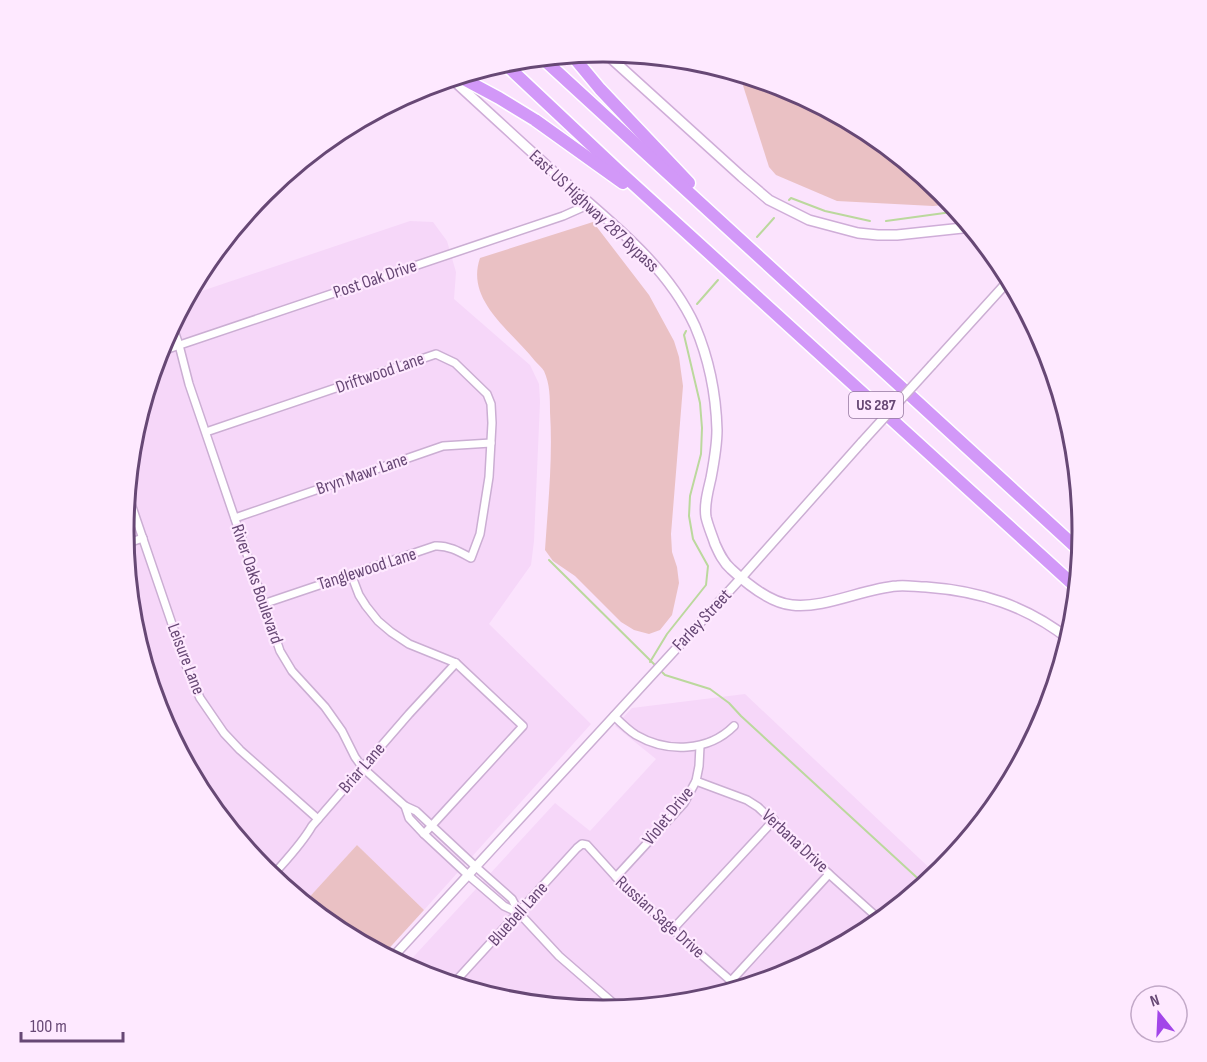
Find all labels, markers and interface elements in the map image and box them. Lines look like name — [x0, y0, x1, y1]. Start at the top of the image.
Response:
street label: East US Highway 287 Bypass — [525, 146, 663, 276]
street label: Post Oak Drive — [331, 255, 419, 303]
street label: Driftwood Lane — [333, 348, 427, 398]
road number: US 287 — [849, 392, 903, 418]
street label: Bryn Mawr Lane — [314, 449, 410, 499]
street label: River Oaks Boulevard — [227, 522, 287, 646]
street label: Tanglewood Lane — [315, 543, 419, 595]
street label: Farley Street — [668, 584, 736, 655]
street label: Leisure Lane — [163, 620, 209, 698]
street label: Briar Lane — [334, 738, 390, 798]
street label: Violet Drive — [638, 782, 698, 850]
street label: Verbana Drive — [757, 805, 833, 877]
street label: Russian Sage Drive — [611, 871, 709, 963]
street label: Bluebell Lane — [484, 878, 552, 950]
north arrow — [1129, 984, 1189, 1044]
text: N — [1148, 991, 1162, 1012]
scale bar — [21, 1005, 123, 1043]
text: 100 m — [30, 1016, 67, 1037]

